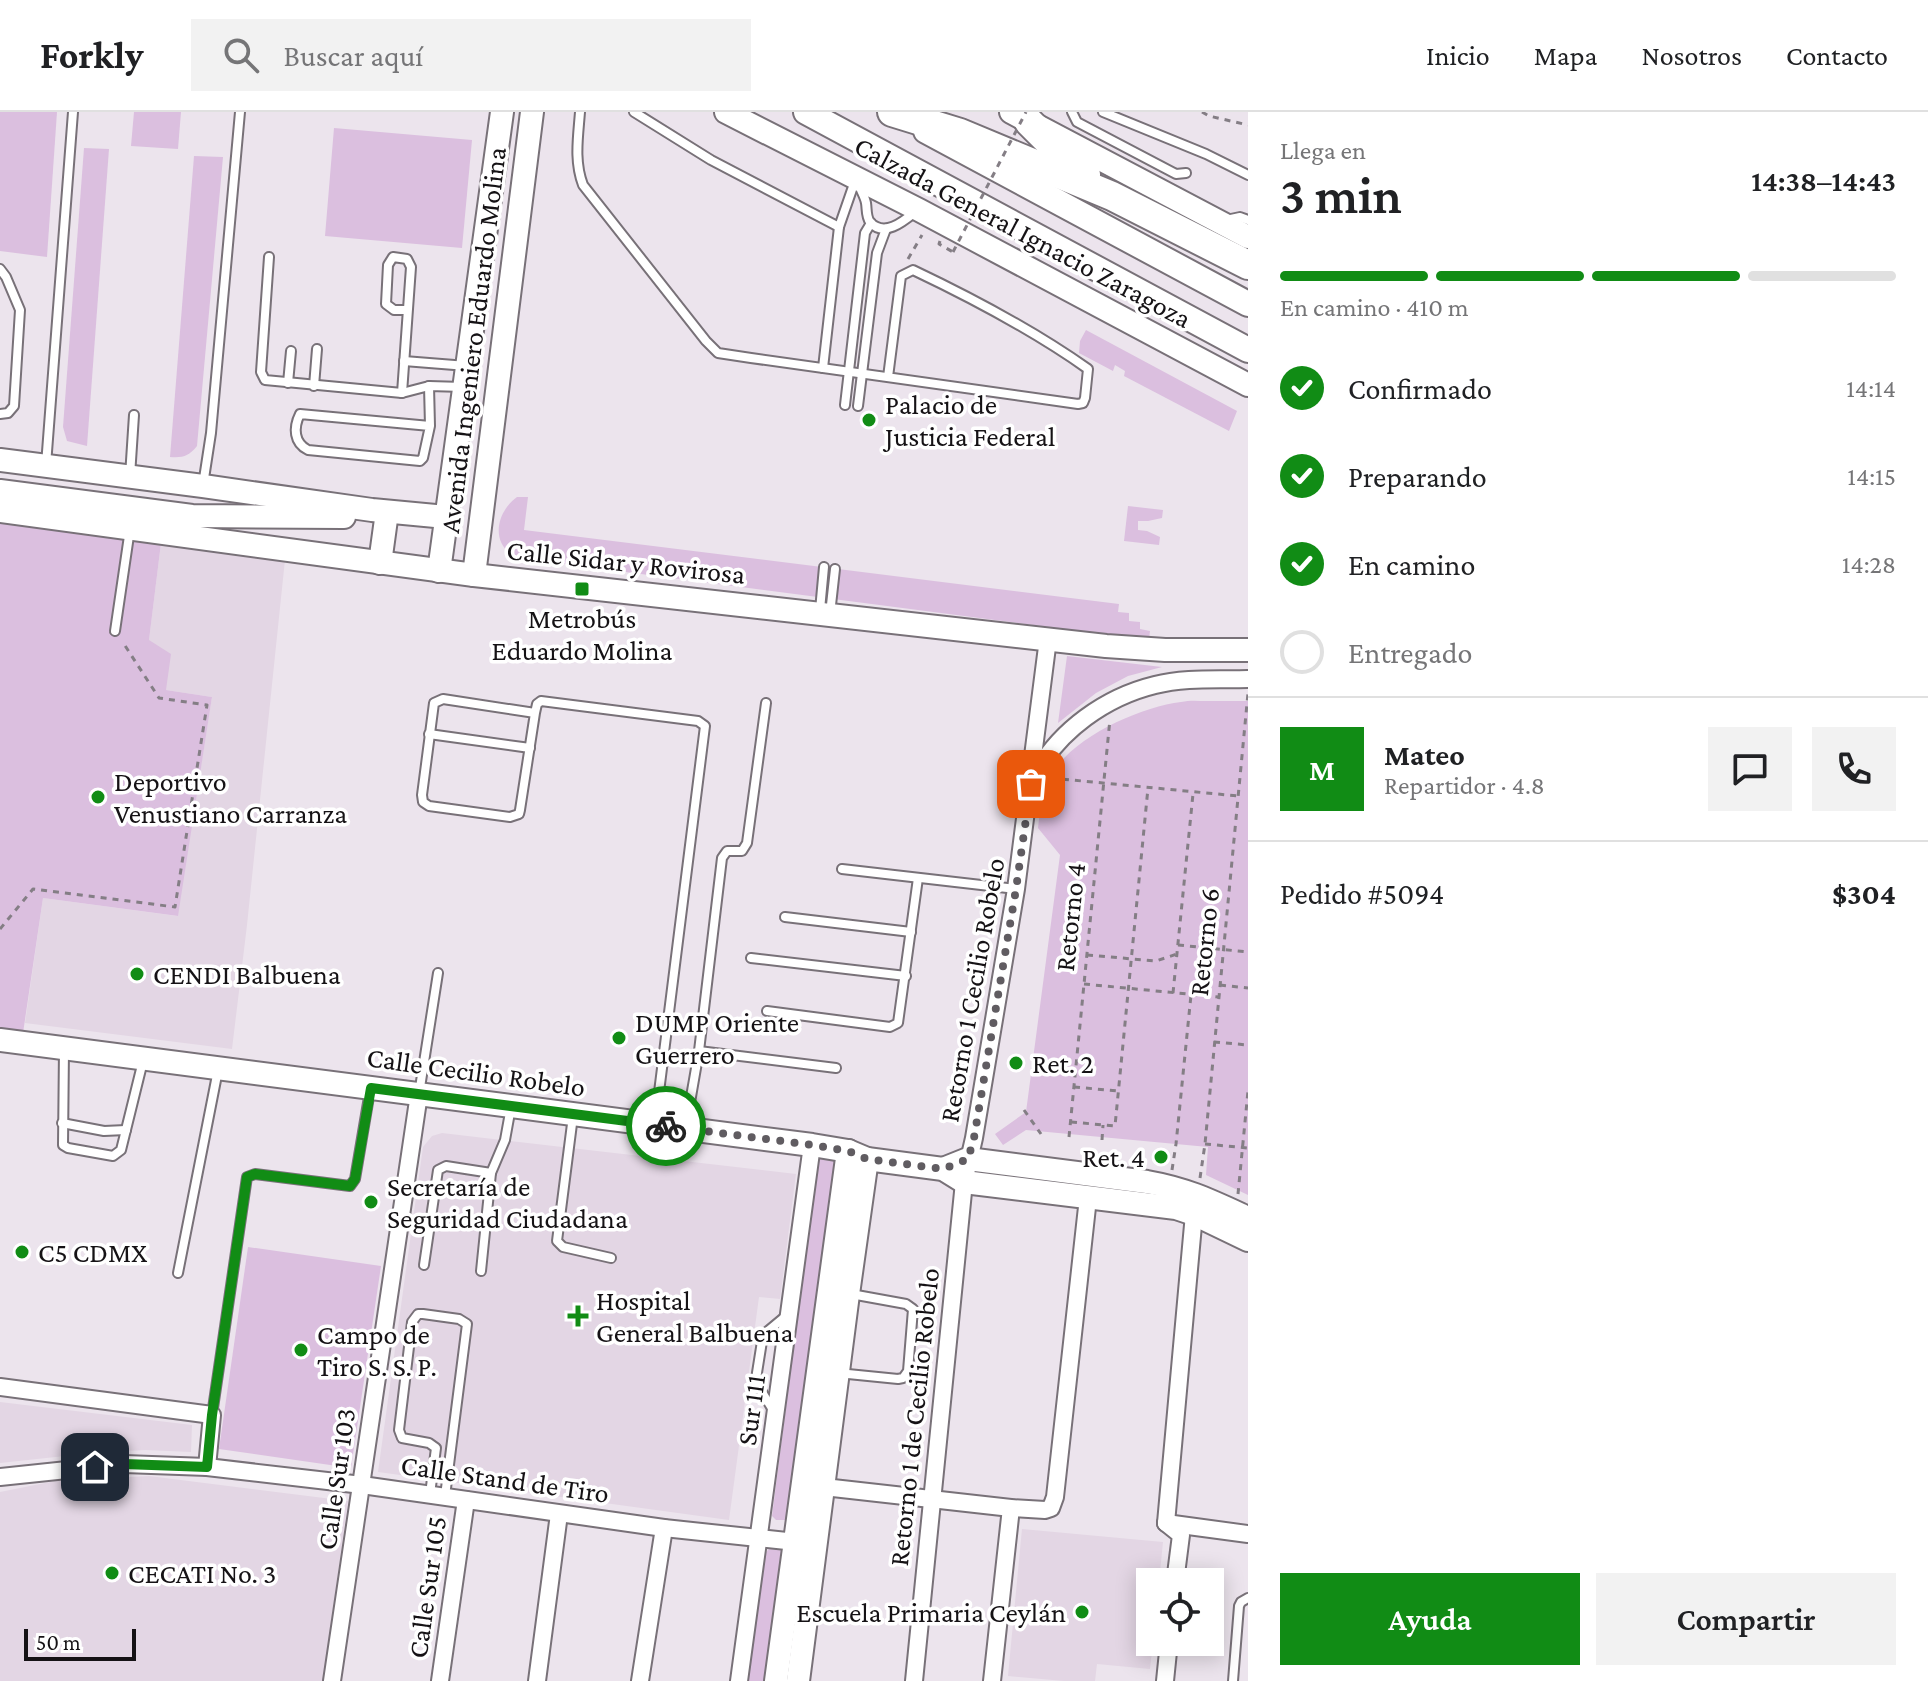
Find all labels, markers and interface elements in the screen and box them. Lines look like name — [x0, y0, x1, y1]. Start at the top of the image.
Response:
search box — [191, 19, 751, 91]
icon: search — [219, 33, 263, 77]
text: Forkly — [40, 34, 143, 76]
text: Buscar aquí — [283, 39, 423, 72]
text: Inicio — [1426, 40, 1490, 71]
text: Mapa — [1534, 40, 1597, 71]
text: Nosotros — [1641, 40, 1742, 71]
text: Contacto — [1786, 40, 1888, 71]
street label: Calzada General Ignacio Zaragoza — [849, 130, 1197, 334]
text: Llega en — [1280, 136, 1366, 165]
street label: Avenida Ingeniero Eduardo Molina — [434, 145, 512, 535]
text: 14:38–14:43 — [1751, 164, 1896, 197]
text: 3 min — [1280, 166, 1402, 224]
text: En camino · 410 m — [1280, 293, 1469, 322]
icon: check — [1280, 366, 1324, 410]
text: Confirmado — [1348, 372, 1492, 405]
text: 14:14 — [1846, 374, 1896, 403]
place label: Palacio de Justicia Federal — [882, 389, 1055, 452]
marker: Palacio de Justicia Federal — [860, 411, 878, 429]
icon: check — [1280, 454, 1324, 498]
text: Preparando — [1348, 460, 1487, 493]
text: 14:15 — [1847, 462, 1896, 491]
street label: Calle Sidar y Rovirosa — [505, 534, 747, 590]
icon: check — [1280, 542, 1324, 586]
text: En camino — [1348, 548, 1475, 581]
text: 14:28 — [1842, 550, 1896, 579]
marker: Metrobús Eduardo Molina — [573, 580, 591, 598]
place label: Metrobús Eduardo Molina — [492, 603, 672, 666]
text: Entregado — [1348, 636, 1472, 669]
button: chat — [1708, 727, 1792, 811]
button: phone — [1812, 727, 1896, 811]
text: Mateo — [1384, 738, 1465, 771]
pin — [997, 750, 1065, 818]
text: M — [1309, 753, 1335, 786]
icon: bag — [1009, 762, 1053, 806]
place label: Deportivo Venustiano Carranza — [114, 766, 347, 829]
text: Repartidor · 4.8 — [1384, 771, 1545, 800]
marker: Deportivo Venustiano Carranza — [89, 788, 107, 806]
street label: Retorno 1 Cecilio Robelo — [934, 856, 1010, 1124]
street label: Retorno 4 — [1049, 861, 1091, 973]
text: Pedido #5094 — [1280, 877, 1444, 910]
text: $304 — [1832, 877, 1896, 910]
street label: Retorno 6 — [1183, 886, 1225, 998]
place label: CENDI Balbuena — [153, 959, 341, 990]
marker: CENDI Balbuena — [128, 965, 146, 983]
place label: DUMP Oriente Guerrero — [635, 1007, 799, 1070]
marker: DUMP Oriente Guerrero — [610, 1029, 628, 1047]
street label: Calle Cecilio Robelo — [365, 1041, 587, 1103]
place label: Ret. 2 — [1032, 1048, 1094, 1079]
marker: Ret. 2 — [1007, 1054, 1025, 1072]
courier — [626, 1086, 706, 1166]
icon: bike — [644, 1104, 688, 1148]
place label: Ret. 4 — [1082, 1142, 1145, 1173]
marker: Ret. 4 — [1152, 1148, 1170, 1166]
place label: Secretaría de Seguridad Ciudadana — [387, 1171, 628, 1234]
marker: Secretaría de Seguridad Ciudadana — [362, 1193, 380, 1211]
place label: C5 CDMX — [38, 1237, 147, 1268]
marker: C5 CDMX — [13, 1243, 31, 1261]
street label: Retorno 1 de Cecilio Robelo — [883, 1266, 945, 1568]
place label: Hospital General Balbuena — [596, 1285, 794, 1348]
marker: Hospital General Balbuena — [567, 1305, 589, 1327]
place label: Campo de Tiro S. S. P. — [317, 1319, 437, 1382]
marker: Campo de Tiro S. S. P. — [292, 1341, 310, 1359]
street label: Sur 111 — [731, 1373, 771, 1447]
street label: Calle Sur 103 — [311, 1406, 361, 1552]
pin — [61, 1433, 129, 1501]
icon: home — [73, 1445, 117, 1489]
street label: Calle Stand de Tiro — [399, 1449, 611, 1509]
street label: Calle Sur 105 — [402, 1514, 452, 1660]
place label: CECATI No. 3 — [128, 1558, 276, 1589]
marker: CECATI No. 3 — [103, 1564, 121, 1582]
map controls — [1136, 1568, 1224, 1656]
button: locate — [1136, 1568, 1224, 1656]
button: Ayuda — [1280, 1573, 1580, 1665]
button: Compartir — [1596, 1573, 1896, 1665]
place label: Escuela Primaria Ceylán — [796, 1597, 1066, 1628]
marker: Escuela Primaria Ceylán — [1073, 1603, 1091, 1621]
scale bar — [24, 1625, 136, 1661]
text: 50 m — [36, 1630, 81, 1655]

